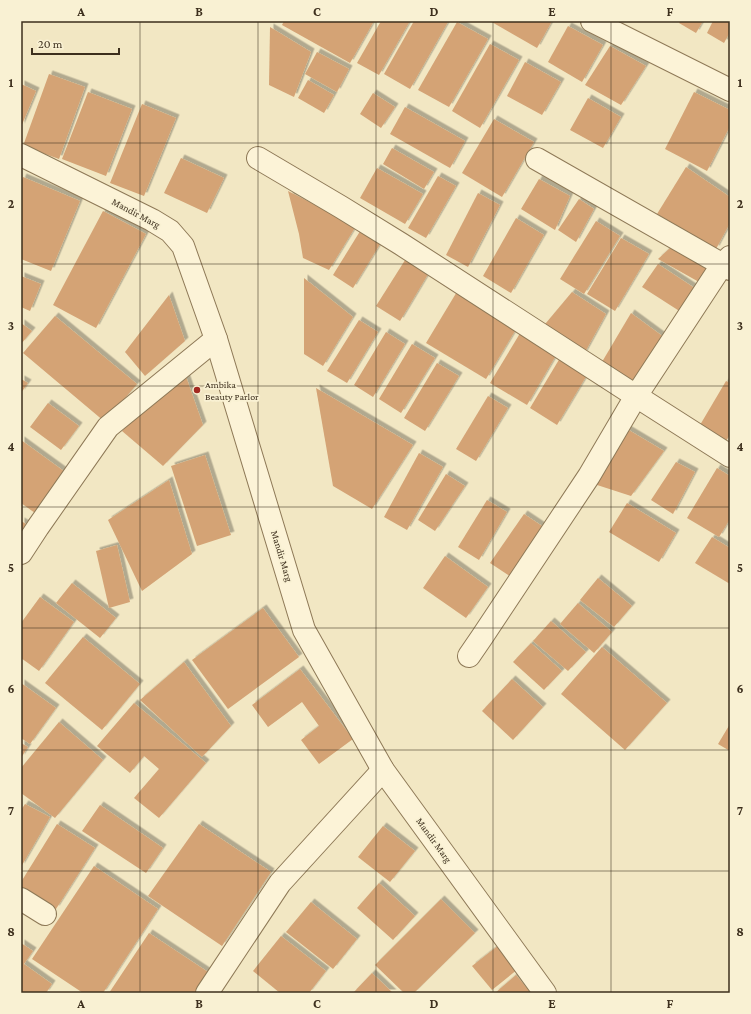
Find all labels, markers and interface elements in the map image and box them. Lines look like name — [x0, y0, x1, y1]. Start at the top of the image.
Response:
text: A — [76, 4, 85, 19]
text: B — [195, 4, 203, 19]
text: C — [313, 4, 321, 19]
text: D — [430, 4, 439, 19]
text: E — [548, 4, 556, 19]
text: F — [667, 4, 674, 19]
scale bar — [32, 30, 119, 56]
text: 20 m — [38, 37, 63, 51]
text: 1 — [9, 75, 14, 90]
text: 1 — [738, 75, 743, 90]
text: 2 — [8, 196, 15, 211]
street label: Mandir Marg — [110, 196, 162, 230]
text: 2 — [737, 196, 744, 211]
text: 3 — [8, 318, 14, 333]
text: 3 — [737, 318, 743, 333]
place label: Ambika Beauty Parlor — [205, 379, 259, 402]
marker: Ambika Beauty Parlor — [192, 385, 202, 395]
text: 4 — [7, 439, 15, 454]
text: 4 — [736, 439, 744, 454]
street label: Mandir Marg — [269, 529, 295, 583]
text: 5 — [8, 560, 14, 575]
text: 5 — [737, 560, 743, 575]
text: 6 — [7, 681, 15, 696]
text: 6 — [736, 681, 744, 696]
text: 7 — [8, 803, 14, 818]
text: 7 — [737, 803, 743, 818]
street label: Mandir Marg — [414, 815, 454, 865]
text: 8 — [7, 924, 15, 939]
text: 8 — [736, 924, 744, 939]
text: A — [76, 996, 85, 1011]
text: B — [195, 996, 203, 1011]
text: C — [313, 996, 321, 1011]
text: D — [430, 996, 439, 1011]
text: E — [548, 996, 556, 1011]
text: F — [667, 996, 674, 1011]

